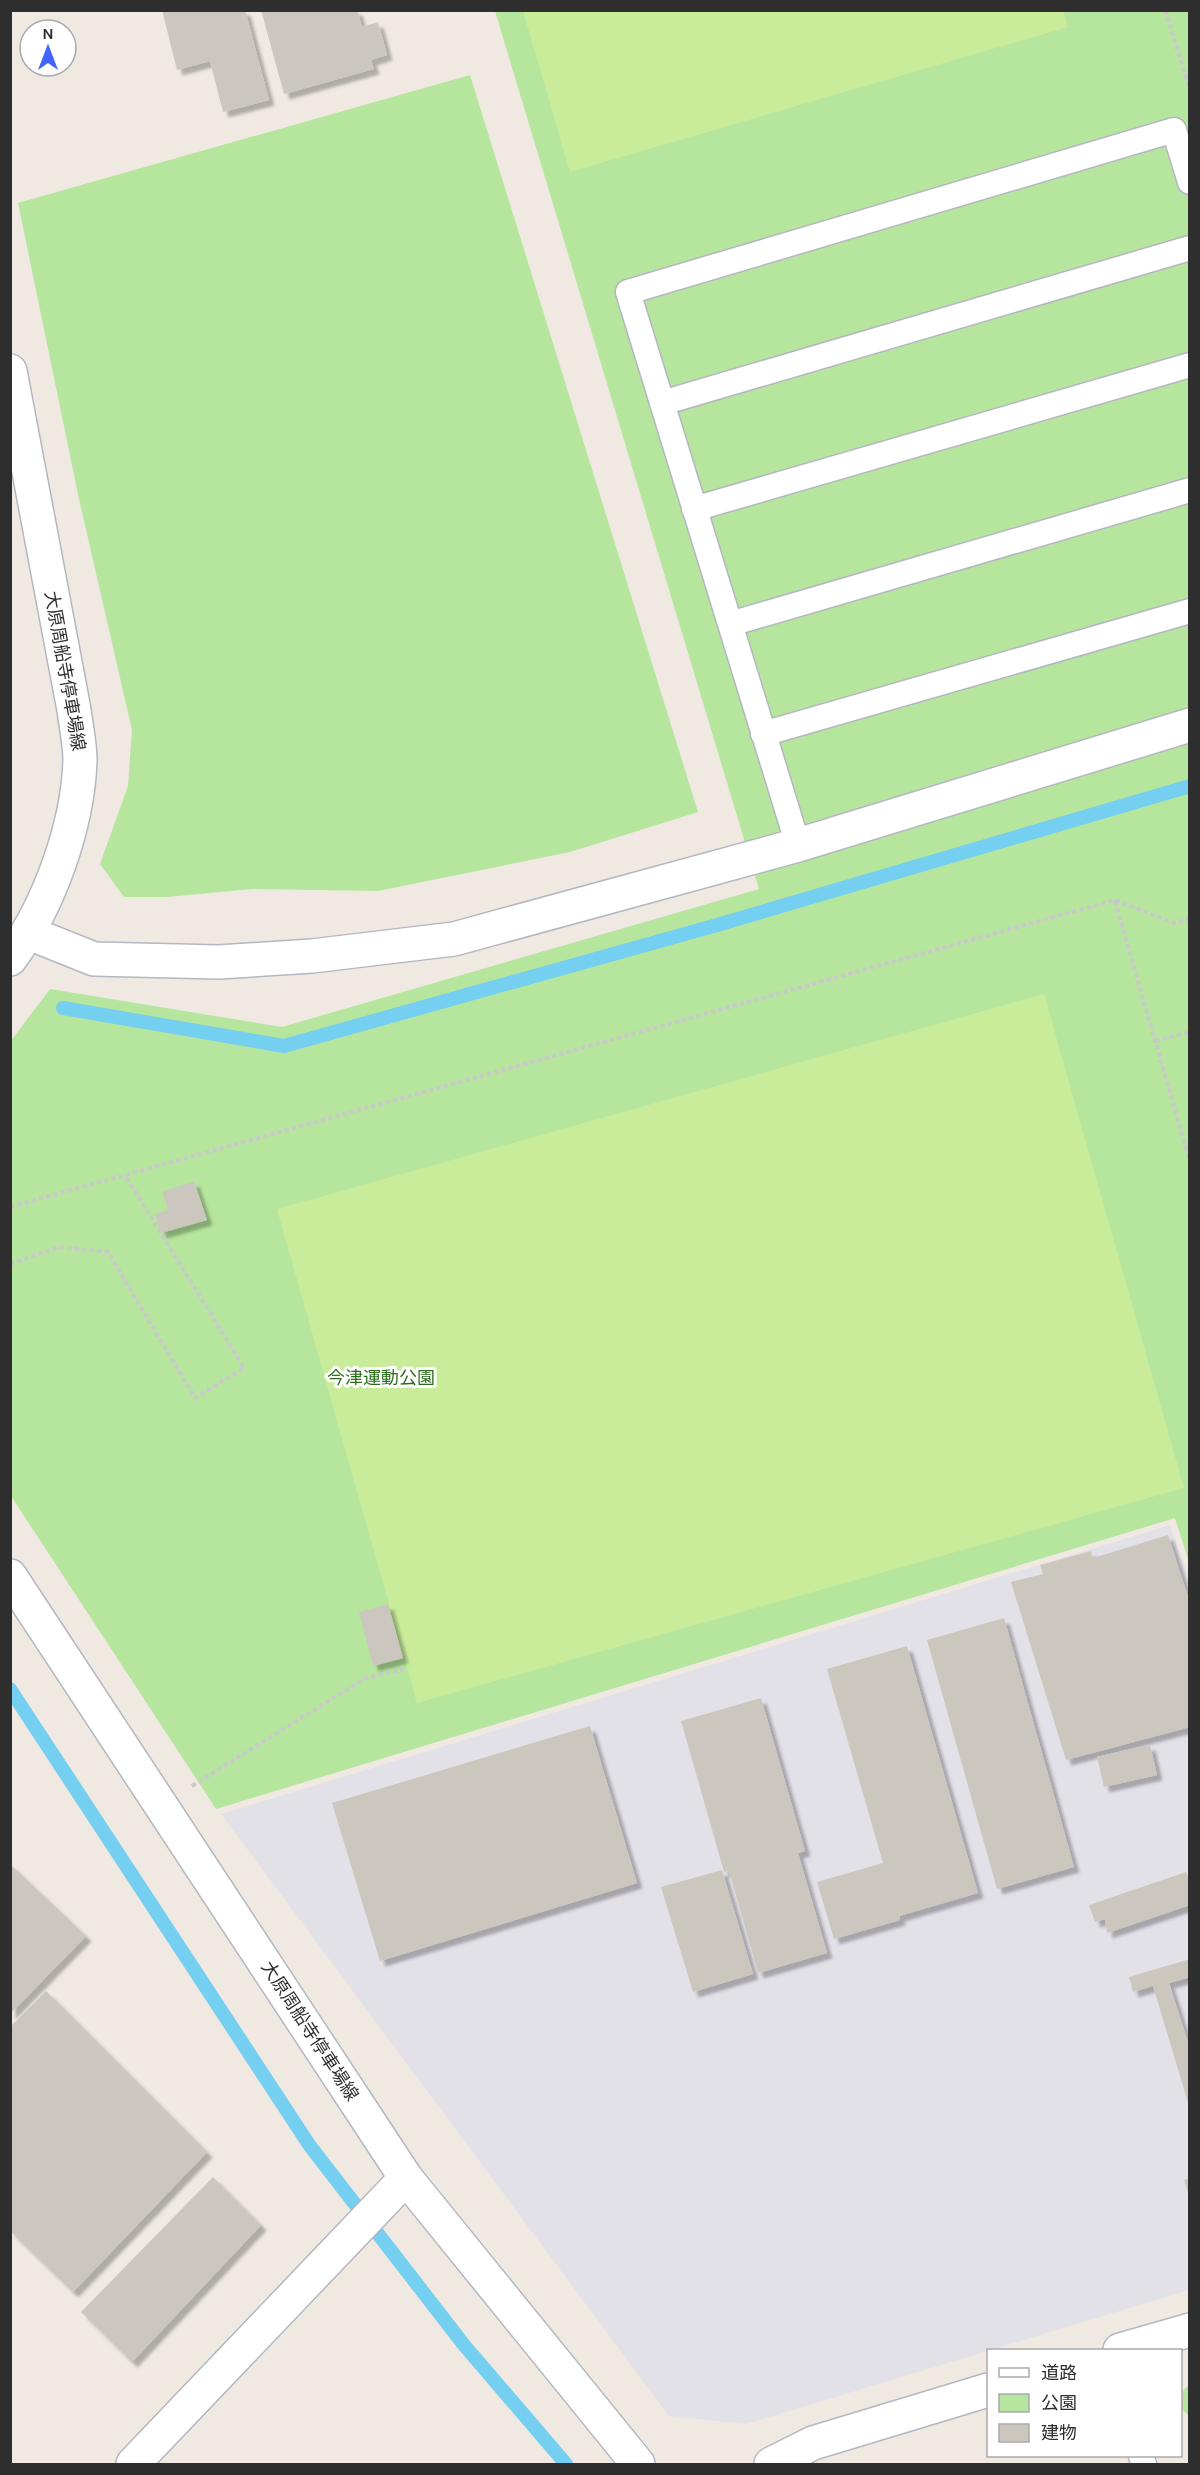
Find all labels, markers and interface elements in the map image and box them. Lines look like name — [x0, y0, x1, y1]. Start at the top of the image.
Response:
north arrow — [18, 18, 78, 78]
text: N — [42, 24, 54, 43]
street label: 大原周船寺停車場線 — [40, 589, 90, 753]
park label: 今津運動公園 — [327, 1367, 435, 1389]
street label: 大原周船寺停車場線 — [257, 1957, 363, 2105]
legend — [987, 2349, 1182, 2457]
text: 道路 — [1041, 2362, 1077, 2384]
text: 公園 — [1041, 2392, 1077, 2414]
text: 建物 — [1041, 2422, 1077, 2444]

